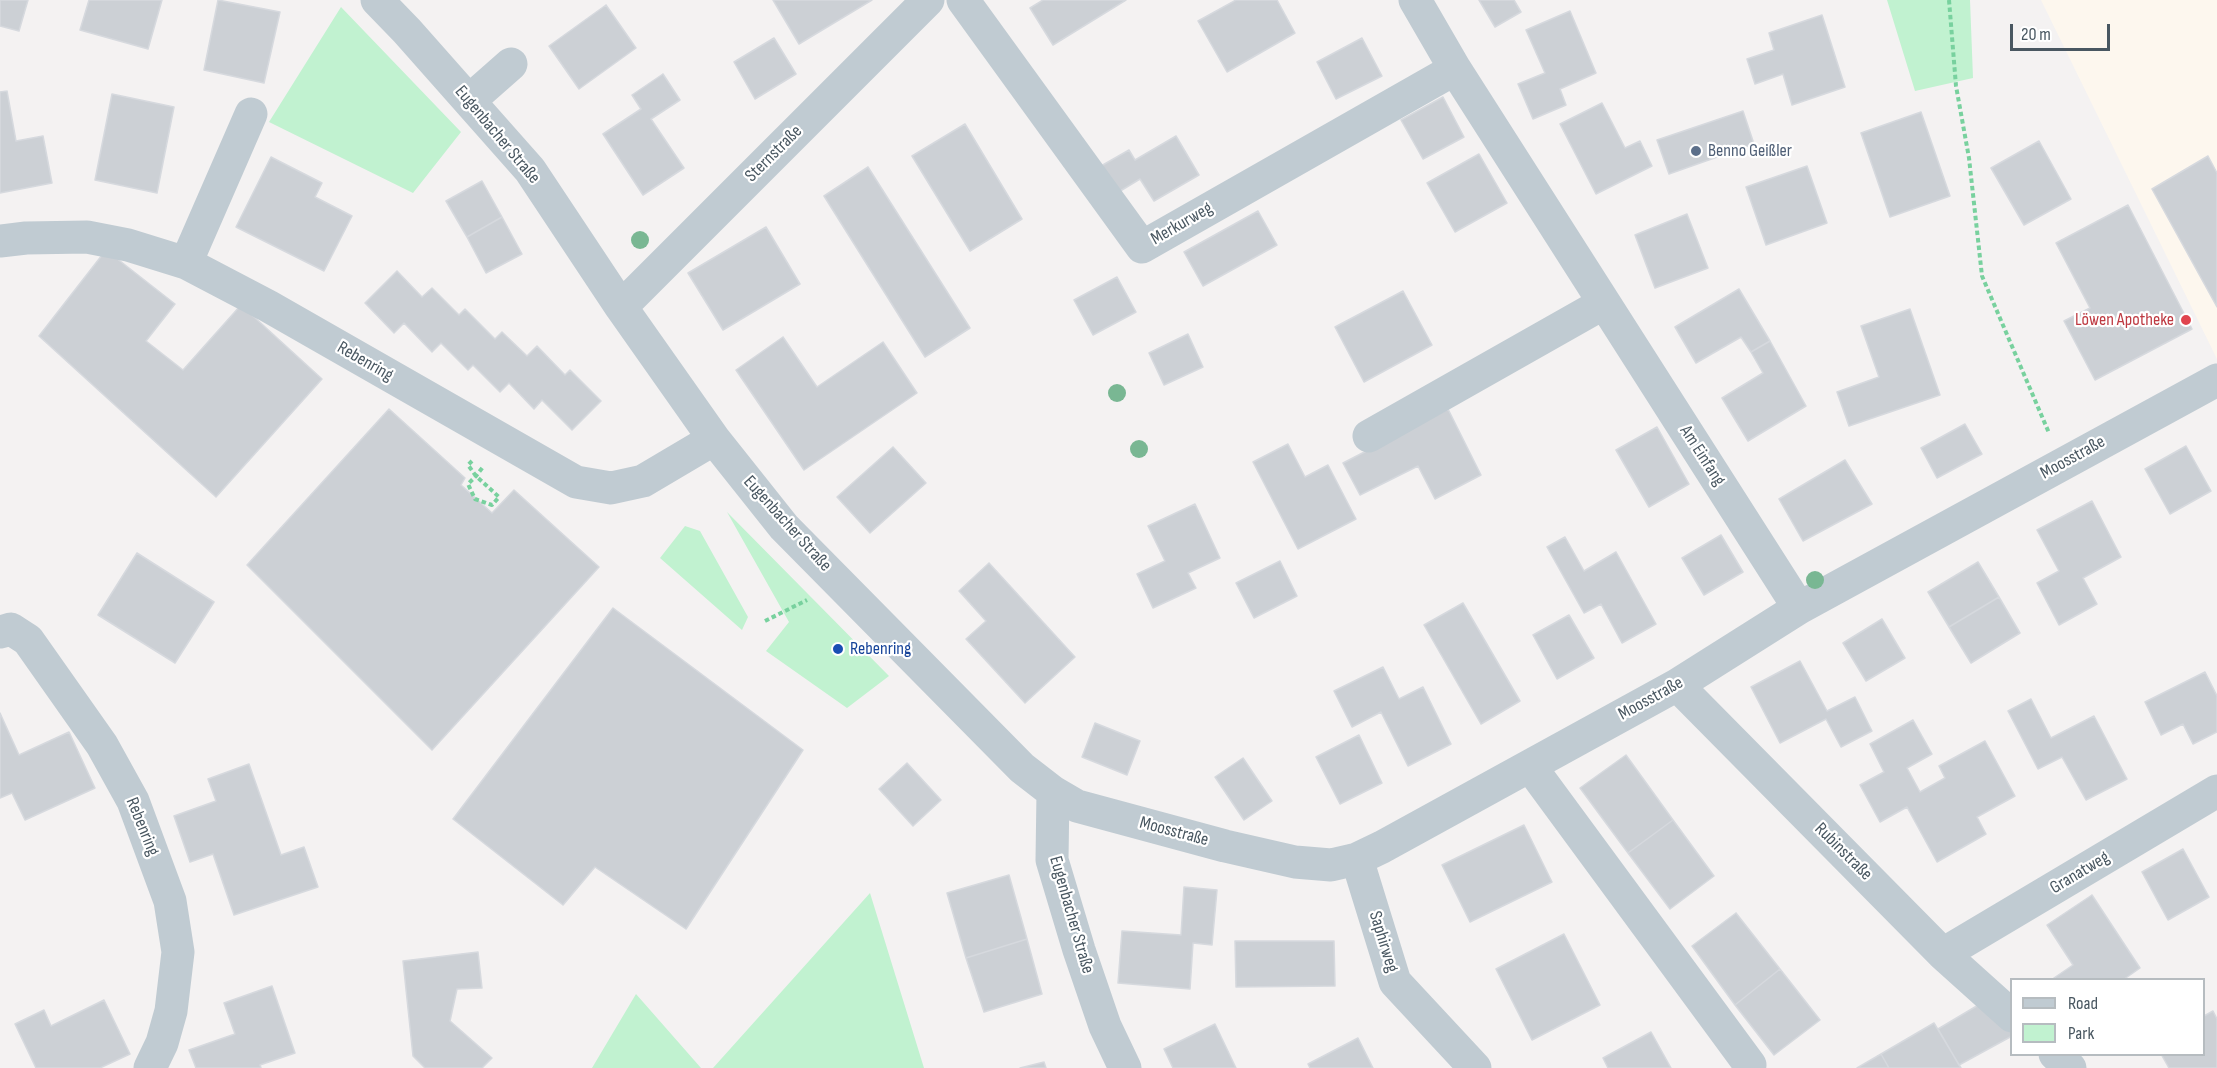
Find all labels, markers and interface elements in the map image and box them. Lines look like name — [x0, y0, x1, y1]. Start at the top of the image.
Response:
scale bar — [2013, 12, 2114, 50]
text: 20 m — [2021, 24, 2051, 45]
street label: Eugenbacher Straße — [450, 82, 544, 188]
street label: Sternstraße — [741, 121, 807, 187]
place label: Benno Geißler — [1708, 140, 1792, 162]
marker: Benno Geißler — [1689, 144, 1703, 158]
street label: Merkurweg — [1147, 198, 1217, 250]
place label: Löwen Apotheke — [2075, 309, 2174, 331]
marker: Löwen Apotheke — [2179, 313, 2193, 327]
street label: Rebenring — [333, 337, 397, 387]
street label: Am Einfang — [1674, 422, 1730, 490]
street label: Moosstraße — [2037, 431, 2109, 485]
street label: Eugenbacher Straße — [738, 472, 836, 576]
place label: Rebenring — [850, 638, 911, 660]
marker: Rebenring — [831, 642, 845, 656]
street label: Moosstraße — [1615, 672, 1687, 726]
street label: Rebenring — [121, 795, 163, 859]
street label: Moosstraße — [1137, 812, 1211, 852]
street label: Rubinstraße — [1810, 819, 1876, 885]
street label: Granatweg — [2046, 847, 2114, 899]
street label: Eugenbacher Straße — [1044, 854, 1098, 976]
street label: Saphirweg — [1363, 909, 1403, 975]
legend — [2010, 978, 2205, 1056]
text: Road — [2068, 993, 2098, 1014]
text: Park — [2068, 1023, 2094, 1044]

